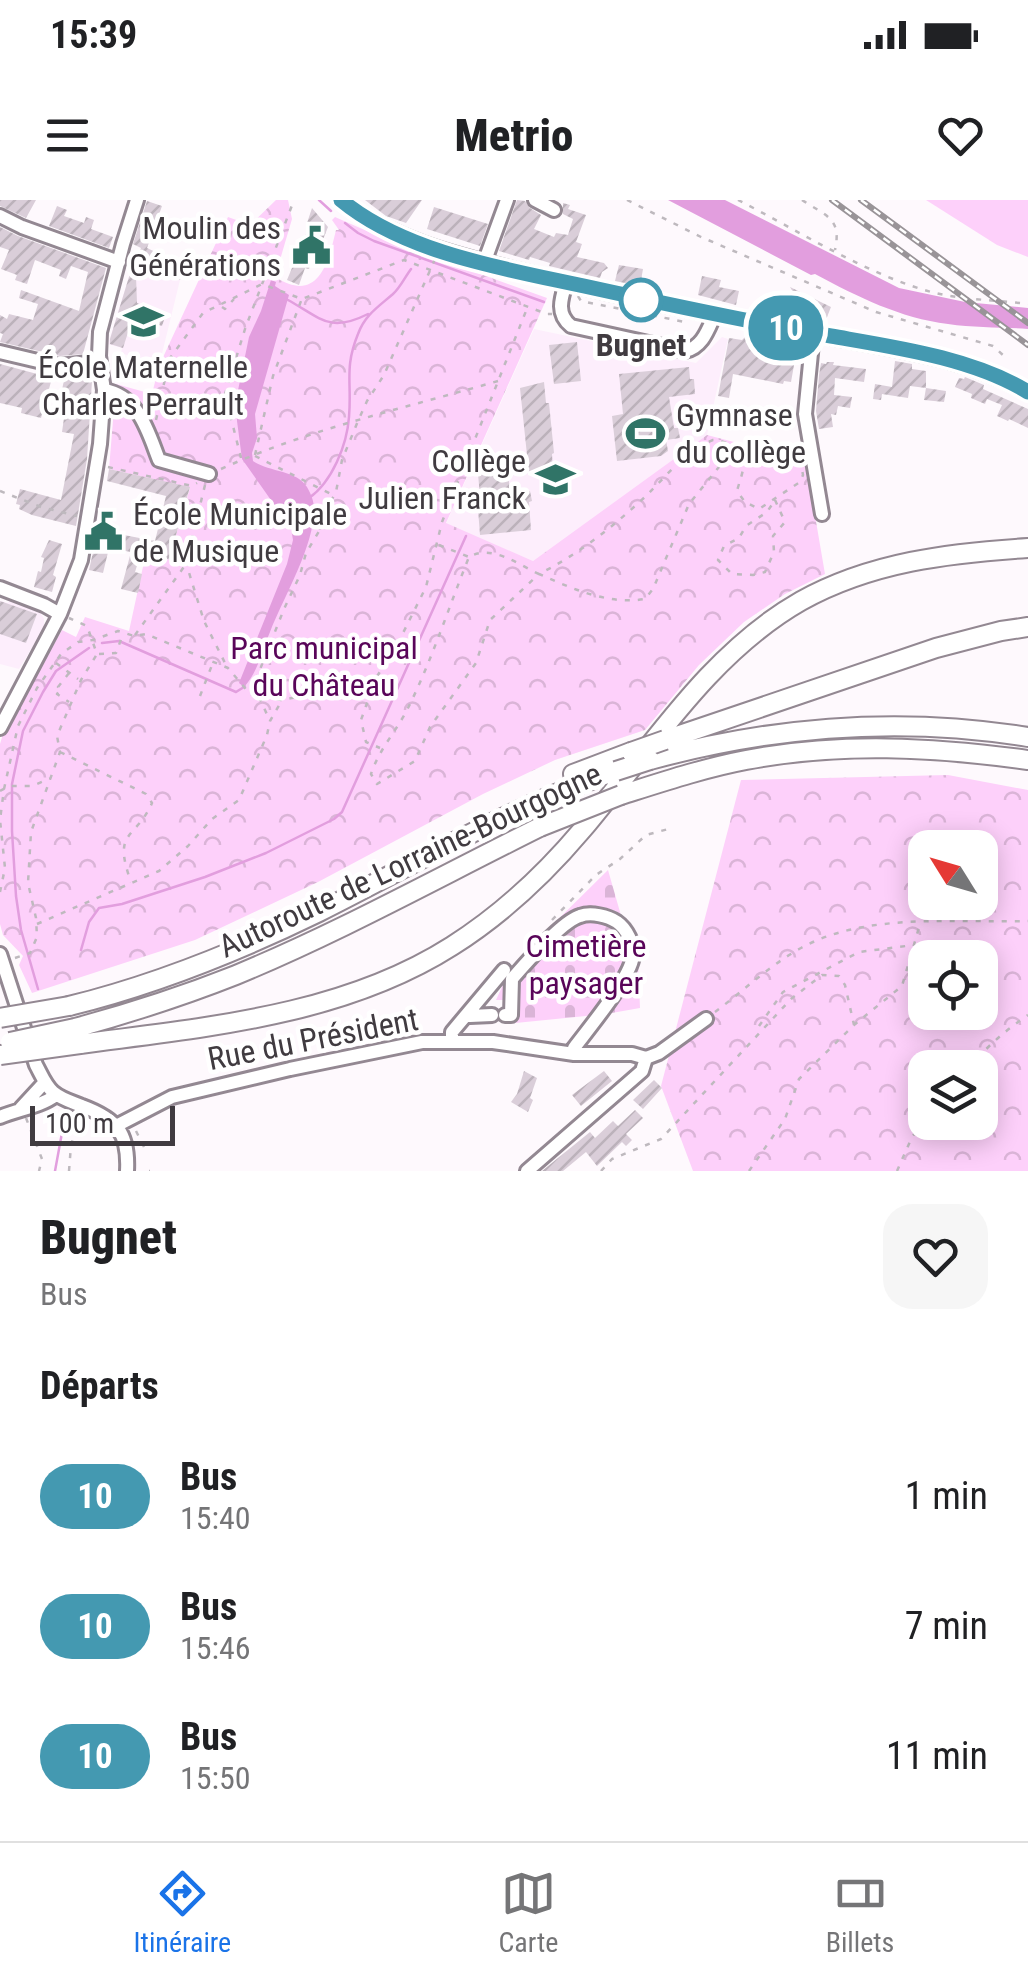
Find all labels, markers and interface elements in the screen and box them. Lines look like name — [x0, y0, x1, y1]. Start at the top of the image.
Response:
text: 15:39 — [50, 13, 137, 57]
icon: menu — [40, 108, 95, 163]
icon: heart — [933, 108, 988, 163]
text: Metrio — [455, 109, 573, 162]
place label: Moulin des Générations — [129, 209, 281, 284]
public building icon: Moulin des Générations — [290, 225, 332, 267]
marker: Bugnet — [620, 279, 662, 321]
line badge: 10 — [741, 296, 831, 360]
school or university icon: École Maternelle Charles Perrault — [122, 301, 164, 343]
text: 10 — [768, 308, 804, 349]
place label: Bugnet — [596, 326, 687, 364]
place label: École Maternelle Charles Perrault — [38, 348, 248, 423]
place label: Gymnase du collège — [676, 396, 806, 471]
sports icon: Gymnase du collège — [625, 412, 667, 454]
place label: Collège Julien Franck — [358, 442, 527, 517]
school or university icon: Collège Julien Franck — [535, 458, 577, 500]
place label: École Municipale de Musique — [133, 495, 347, 570]
public building icon: École Municipale de Musique — [82, 511, 124, 553]
park label: Parc municipal du Château — [230, 629, 418, 704]
street label: Autoroute de Lorraine-Bourgogne — [213, 754, 607, 966]
north arrow — [908, 830, 998, 920]
map controls — [908, 830, 998, 1140]
park label: Cimetière paysager — [526, 927, 646, 1002]
button: locate — [908, 940, 998, 1030]
street label: Rue du Président — [205, 1000, 421, 1078]
button: layers — [908, 1050, 998, 1140]
scale bar — [30, 1101, 175, 1146]
text: 100 m — [45, 1107, 114, 1140]
button: heart — [883, 1204, 988, 1309]
text: Bugnet — [40, 1209, 177, 1266]
text: Bus — [40, 1275, 88, 1313]
text: Départs — [40, 1364, 159, 1408]
text: Bus — [180, 1455, 237, 1499]
text: 1 min — [905, 1474, 988, 1518]
text: 10 — [77, 1476, 113, 1517]
text: 15:40 — [180, 1499, 251, 1537]
text: Bus — [180, 1585, 237, 1629]
text: 7 min — [905, 1604, 988, 1648]
text: 10 — [77, 1606, 113, 1647]
text: 15:46 — [180, 1629, 251, 1667]
text: Bus — [180, 1715, 237, 1759]
text: 11 min — [886, 1734, 988, 1778]
text: 10 — [77, 1736, 113, 1777]
text: 15:50 — [180, 1759, 251, 1797]
tab: Itinéraire — [134, 1866, 231, 1959]
tab: Carte — [498, 1866, 558, 1959]
tab: Billets — [826, 1866, 894, 1959]

